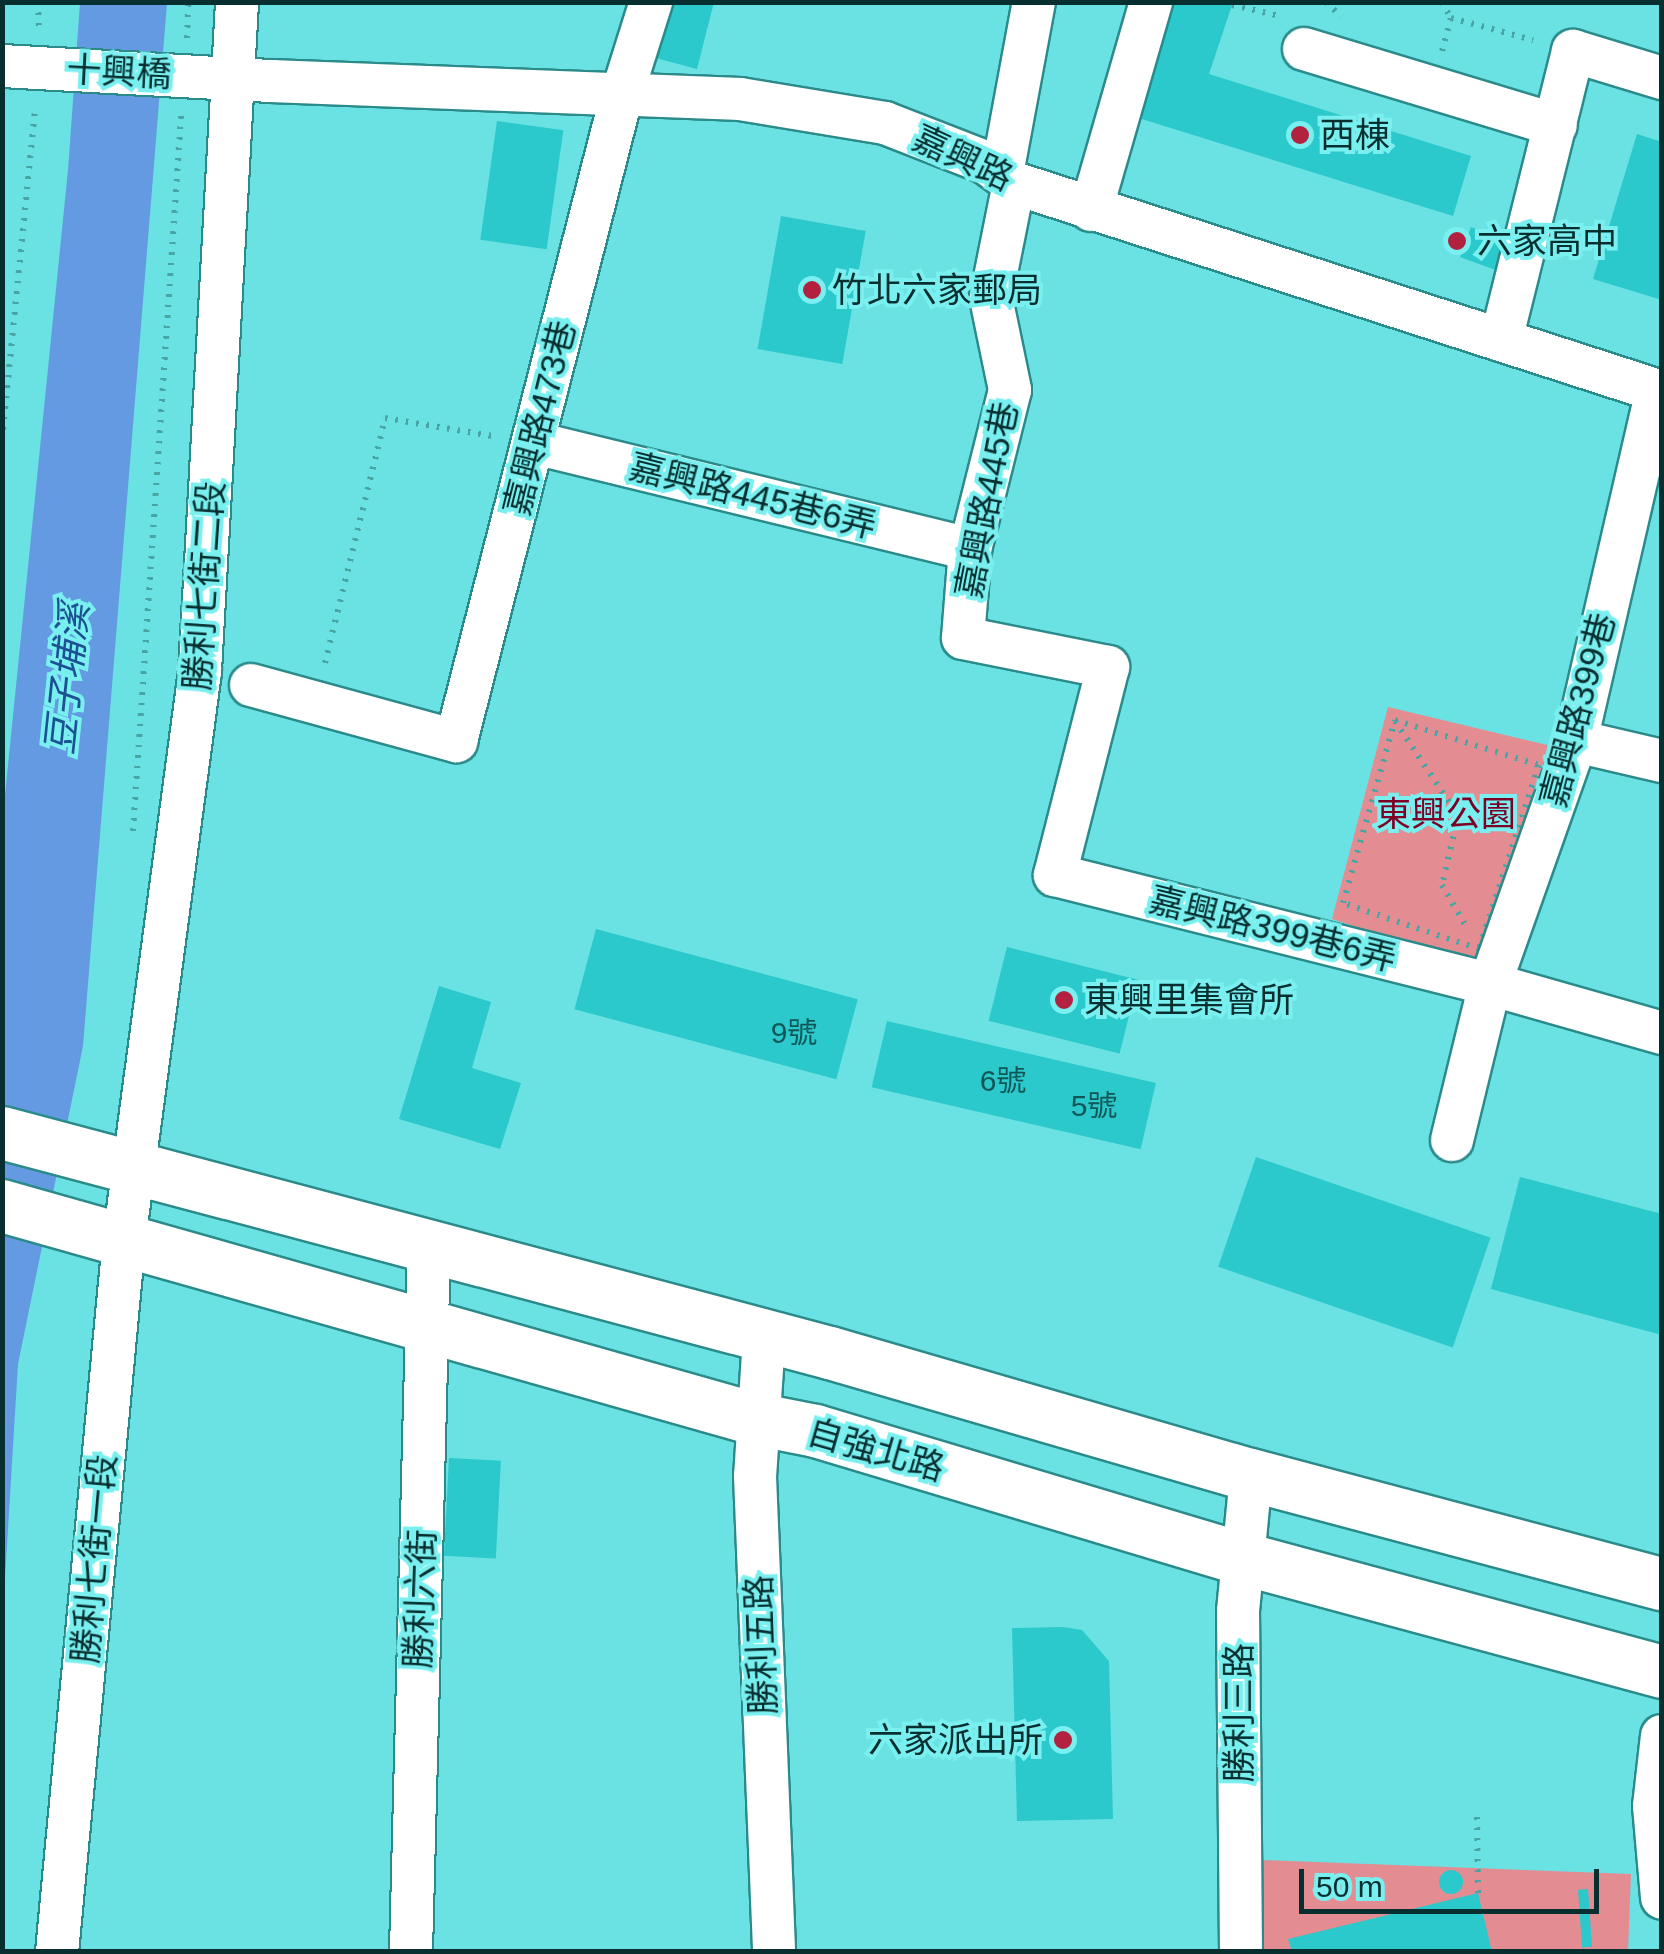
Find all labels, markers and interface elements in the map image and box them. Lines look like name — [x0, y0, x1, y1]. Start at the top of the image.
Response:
street label: 十興橋 — [65, 48, 173, 96]
place label: 西棟 — [1320, 114, 1390, 156]
street label: 嘉興路 — [907, 117, 1019, 199]
marker: 西棟 — [1289, 124, 1311, 146]
place label: 六家高中 — [1477, 220, 1617, 262]
marker: 六家高中 — [1446, 230, 1468, 252]
place label: 竹北六家郵局 — [832, 269, 1042, 311]
marker: 竹北六家郵局 — [801, 279, 823, 301]
street label: 嘉興路473巷 — [496, 317, 584, 519]
street label: 嘉興路445巷 — [947, 399, 1027, 601]
street label: 嘉興路445巷6弄 — [625, 445, 881, 547]
street label: 勝利七街二段 — [176, 480, 232, 692]
water label: 豆子埔溪 — [37, 601, 99, 757]
street label: 嘉興路399巷 — [1532, 609, 1624, 811]
park label: 東興公園 — [1376, 793, 1516, 835]
street label: 嘉興路399巷6弄 — [1145, 878, 1401, 980]
place label: 東興里集會所 — [1084, 979, 1294, 1021]
marker: 東興里集會所 — [1053, 989, 1075, 1011]
house number: 9號 — [771, 1015, 817, 1051]
house number: 6號 — [980, 1063, 1026, 1099]
house number: 5號 — [1071, 1088, 1117, 1124]
street label: 自強北路 — [803, 1411, 949, 1489]
street label: 勝利七街一段 — [64, 1453, 124, 1665]
street label: 勝利六街 — [397, 1528, 443, 1670]
street label: 勝利五路 — [738, 1574, 784, 1716]
street label: 勝利三路 — [1218, 1643, 1260, 1783]
place label: 六家派出所 — [868, 1719, 1043, 1761]
marker: 六家派出所 — [1052, 1729, 1074, 1751]
scale bar — [1304, 1849, 1604, 1911]
text: 50 m — [1316, 1870, 1383, 1903]

